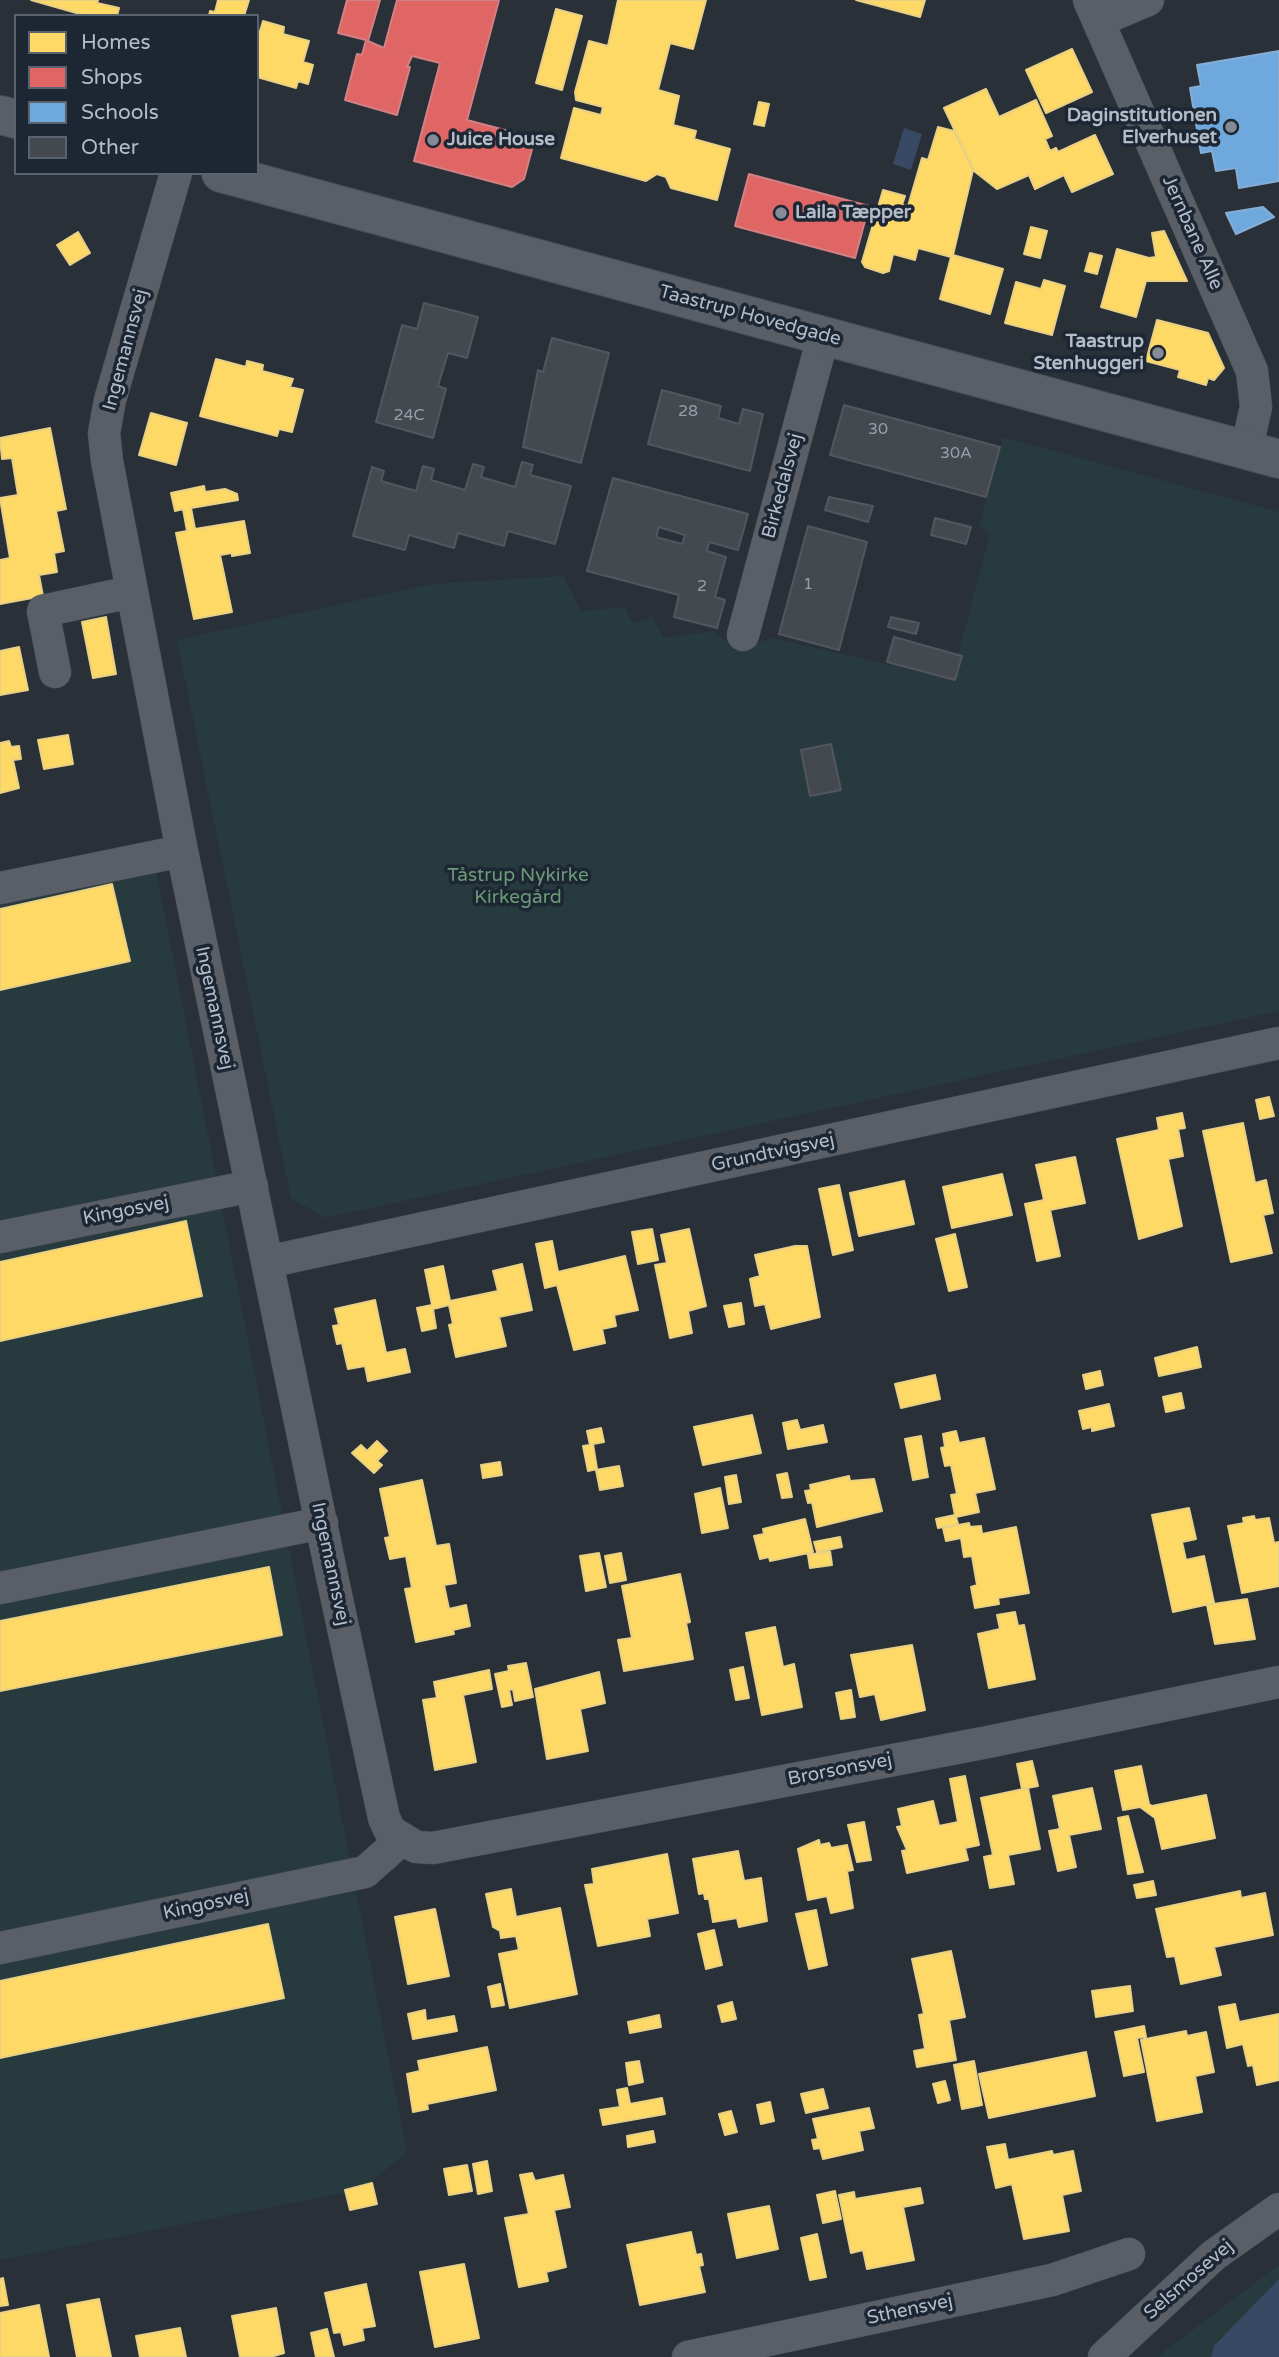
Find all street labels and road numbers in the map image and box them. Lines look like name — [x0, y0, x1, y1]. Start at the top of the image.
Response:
street label: Jernbane Alle — [1157, 172, 1227, 294]
street label: Taastrup Hovedgade — [657, 281, 843, 351]
street label: Ingemannsvej — [99, 287, 153, 413]
street label: Birkedalsvej — [758, 431, 808, 541]
street label: Ingemannsvej — [190, 944, 238, 1072]
street label: Grundtvigsvej — [709, 1129, 837, 1177]
street label: Kingosvej — [81, 1191, 171, 1231]
street label: Ingemannsvej — [306, 1500, 354, 1628]
street label: Brorsonsvej — [786, 1749, 894, 1791]
street label: Kingosvej — [161, 1885, 251, 1925]
street label: Selsmosevej — [1140, 2235, 1238, 2325]
street label: Sthensvej — [865, 2290, 955, 2330]

